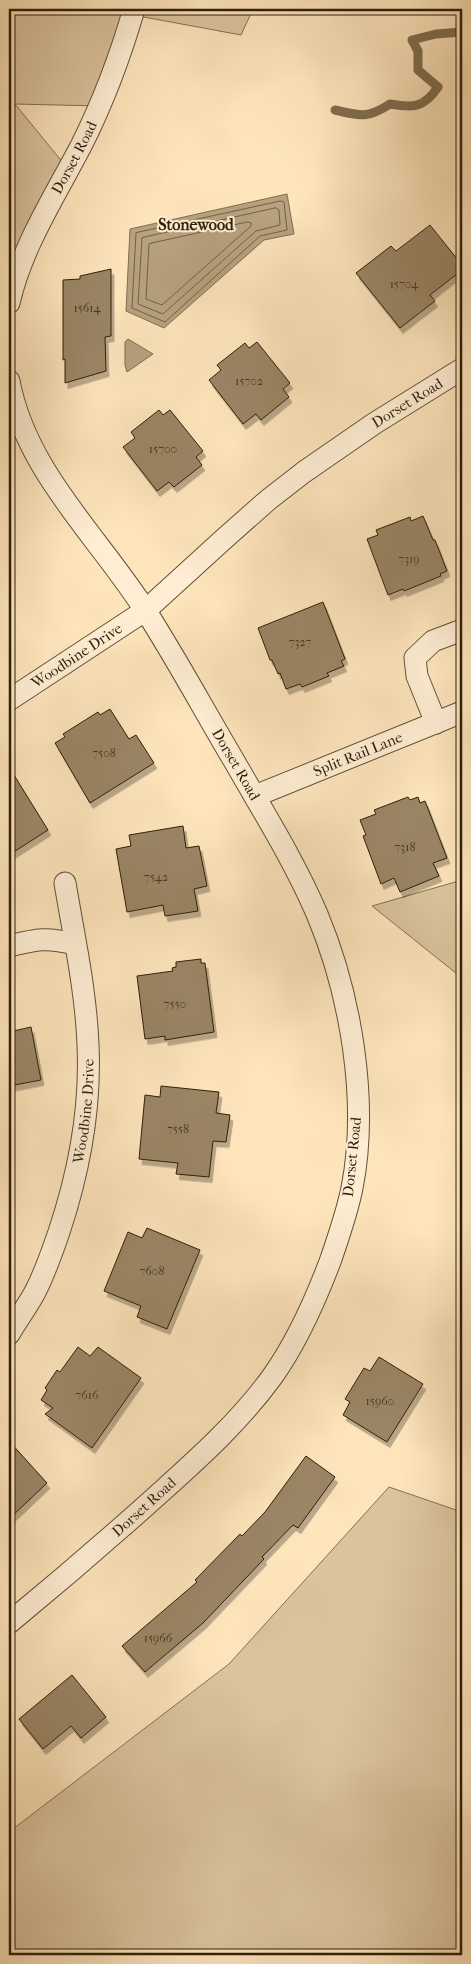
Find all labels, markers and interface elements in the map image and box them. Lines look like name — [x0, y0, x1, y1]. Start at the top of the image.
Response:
street label: Dorset Road — [48, 117, 101, 197]
district label: Stonewood — [158, 215, 235, 234]
house number: 15704 — [390, 277, 419, 291]
house number: 15614 — [73, 301, 102, 315]
house number: 15702 — [235, 374, 263, 388]
street label: Dorset Road — [368, 374, 447, 432]
house number: 15700 — [149, 442, 177, 456]
house number: 7319 — [398, 552, 420, 566]
street label: Woodbine Drive — [27, 619, 126, 693]
house number: 7327 — [289, 635, 312, 649]
street label: Dorset Road — [208, 725, 264, 804]
street label: Split Rail Lane — [311, 728, 406, 780]
house number: 7508 — [92, 746, 116, 760]
house number: 7318 — [394, 840, 416, 854]
house number: 7542 — [144, 870, 168, 884]
house number: 7550 — [164, 997, 186, 1011]
street label: Woodbine Drive — [69, 1058, 97, 1166]
street label: Dorset Road — [339, 1115, 365, 1198]
house number: 7558 — [167, 1122, 189, 1136]
house number: 7608 — [140, 1264, 164, 1278]
house number: 7616 — [76, 1388, 99, 1402]
house number: 15960 — [366, 1394, 394, 1408]
street label: Dorset Road — [108, 1473, 180, 1541]
house number: 15966 — [144, 1631, 173, 1645]

